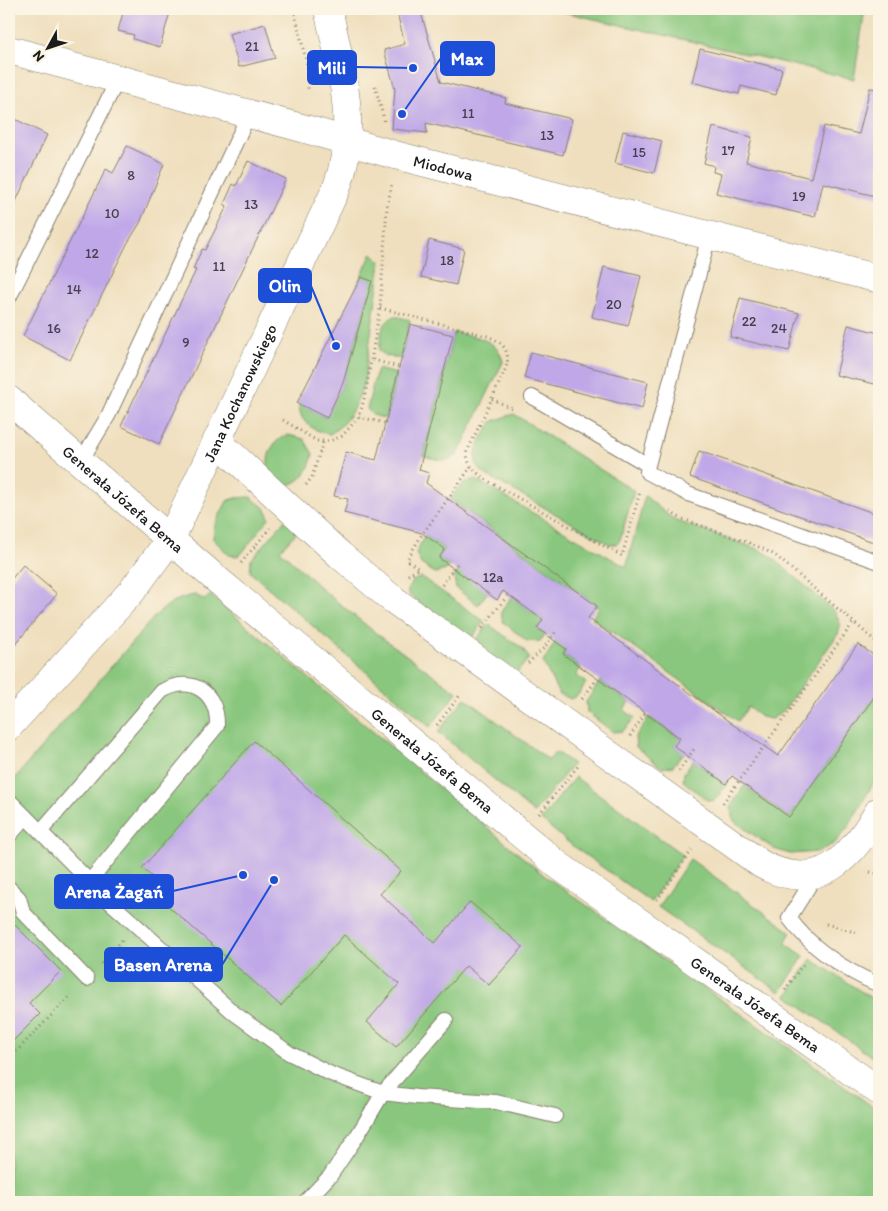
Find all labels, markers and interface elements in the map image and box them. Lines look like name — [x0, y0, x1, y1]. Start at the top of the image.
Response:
north arrow — [22, 22, 72, 72]
house number: 21 — [245, 38, 259, 55]
callout: Max — [441, 42, 494, 75]
text: N — [29, 47, 48, 65]
text: Max — [451, 48, 484, 70]
callout: Mili — [308, 51, 356, 84]
text: Mili — [318, 57, 346, 79]
house number: 11 — [462, 105, 475, 122]
house number: 13 — [540, 127, 554, 144]
house number: 17 — [721, 142, 735, 159]
house number: 15 — [632, 144, 646, 161]
street label: Miodowa — [411, 151, 476, 184]
house number: 8 — [127, 167, 135, 184]
house number: 19 — [792, 188, 806, 205]
house number: 13 — [244, 196, 258, 213]
house number: 10 — [104, 205, 120, 222]
house number: 12 — [85, 245, 100, 262]
house number: 18 — [440, 252, 454, 269]
house number: 11 — [213, 258, 226, 275]
callout: Olin — [259, 269, 311, 302]
text: Olin — [269, 275, 302, 297]
house number: 14 — [67, 281, 82, 298]
house number: 20 — [606, 296, 622, 313]
house number: 22 — [742, 313, 757, 330]
house number: 16 — [47, 320, 61, 337]
house number: 24 — [771, 320, 787, 337]
street label: Jana Kochanowskiego — [199, 321, 280, 465]
house number: 9 — [182, 334, 190, 351]
street label: Generała Józefa Bema — [59, 441, 188, 556]
house number: 12a — [482, 569, 504, 586]
street label: Generała Józefa Bema — [367, 703, 498, 817]
callout: Arena Żagań — [55, 875, 173, 908]
text: Arena Żagań — [64, 881, 164, 903]
callout: Basen Arena — [105, 948, 222, 981]
street label: Generała Józefa Bema — [687, 952, 824, 1056]
text: Basen Arena — [114, 954, 213, 976]

